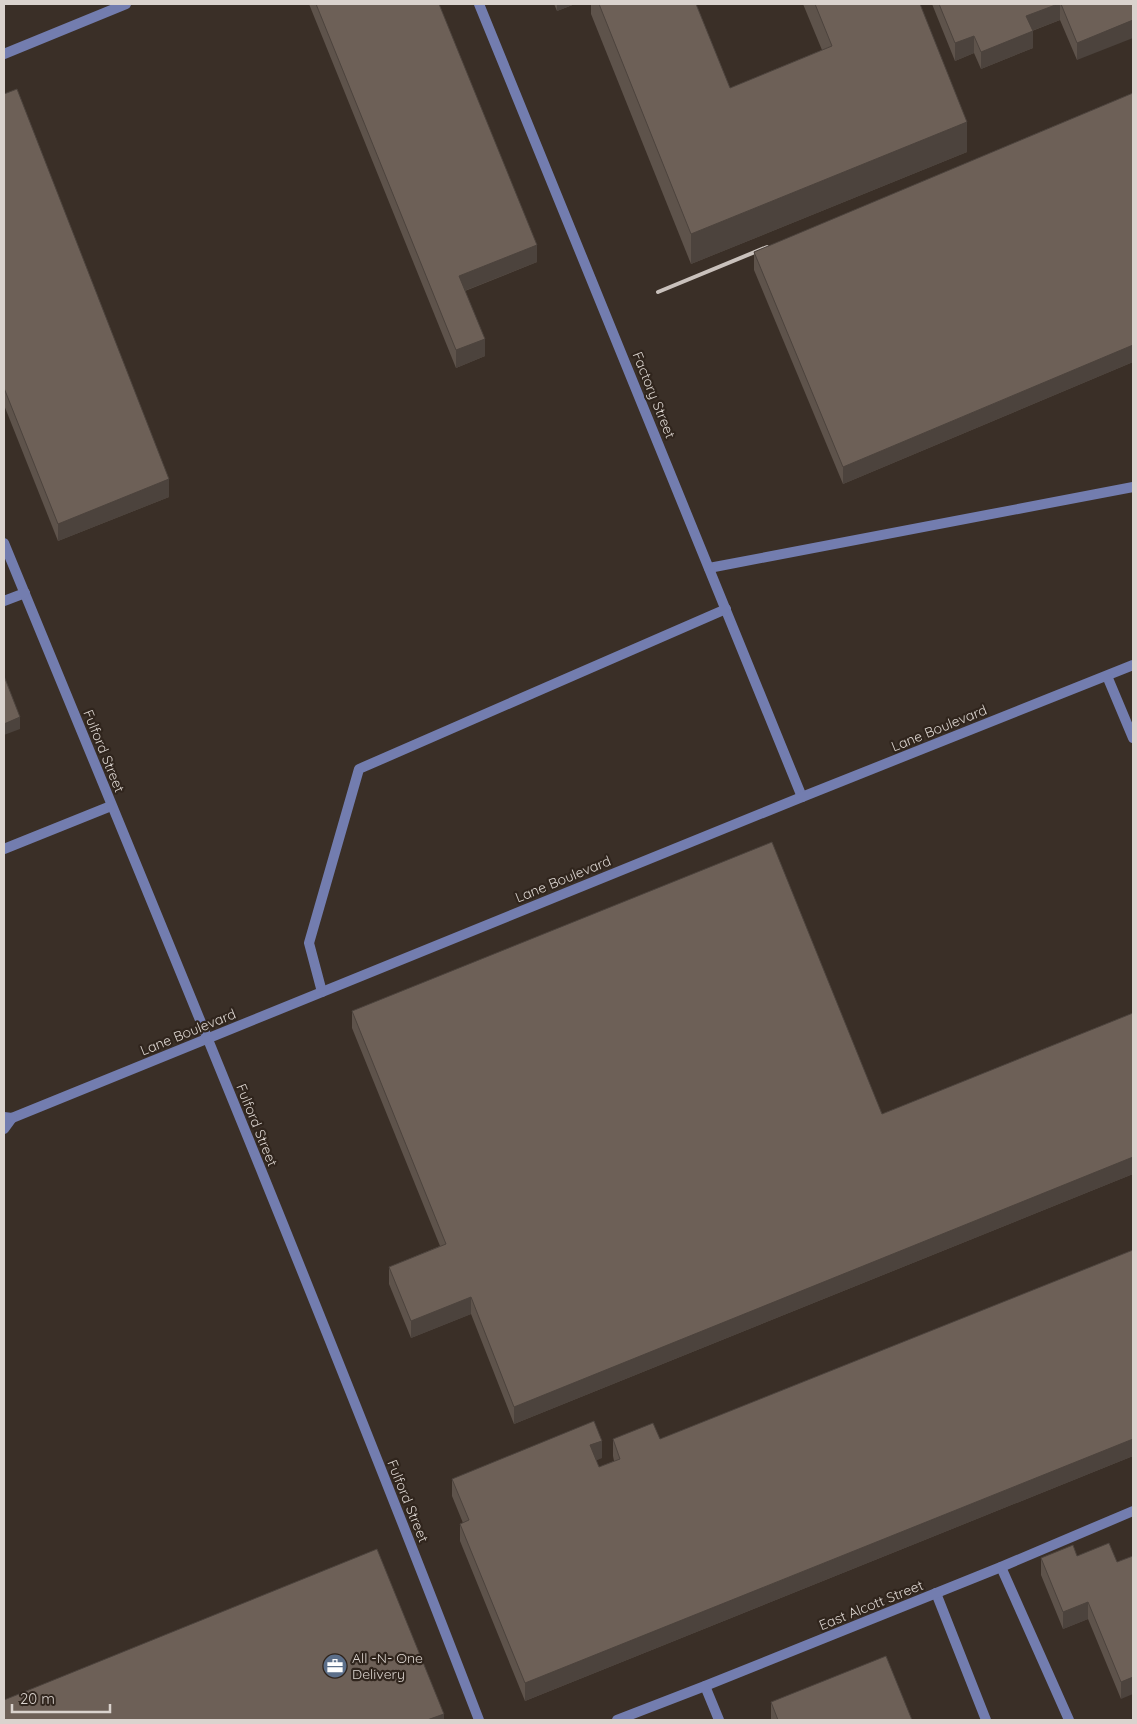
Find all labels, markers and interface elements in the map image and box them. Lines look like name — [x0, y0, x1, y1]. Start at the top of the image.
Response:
street label: Factory Street — [628, 349, 680, 441]
street label: Lane Boulevard — [889, 701, 989, 755]
street label: Fulford Street — [79, 707, 129, 795]
street label: Lane Boulevard — [513, 852, 613, 906]
street label: Lane Boulevard — [138, 1005, 238, 1059]
street label: Fulford Street — [232, 1081, 282, 1169]
street label: Fulford Street — [383, 1457, 433, 1545]
street label: East Alcott Street — [816, 1576, 926, 1634]
place label: All -N- One Delivery — [352, 1649, 423, 1683]
office icon: All -N- One Delivery — [322, 1653, 348, 1679]
scale bar — [12, 1682, 110, 1714]
text: 20 m — [20, 1689, 55, 1708]

